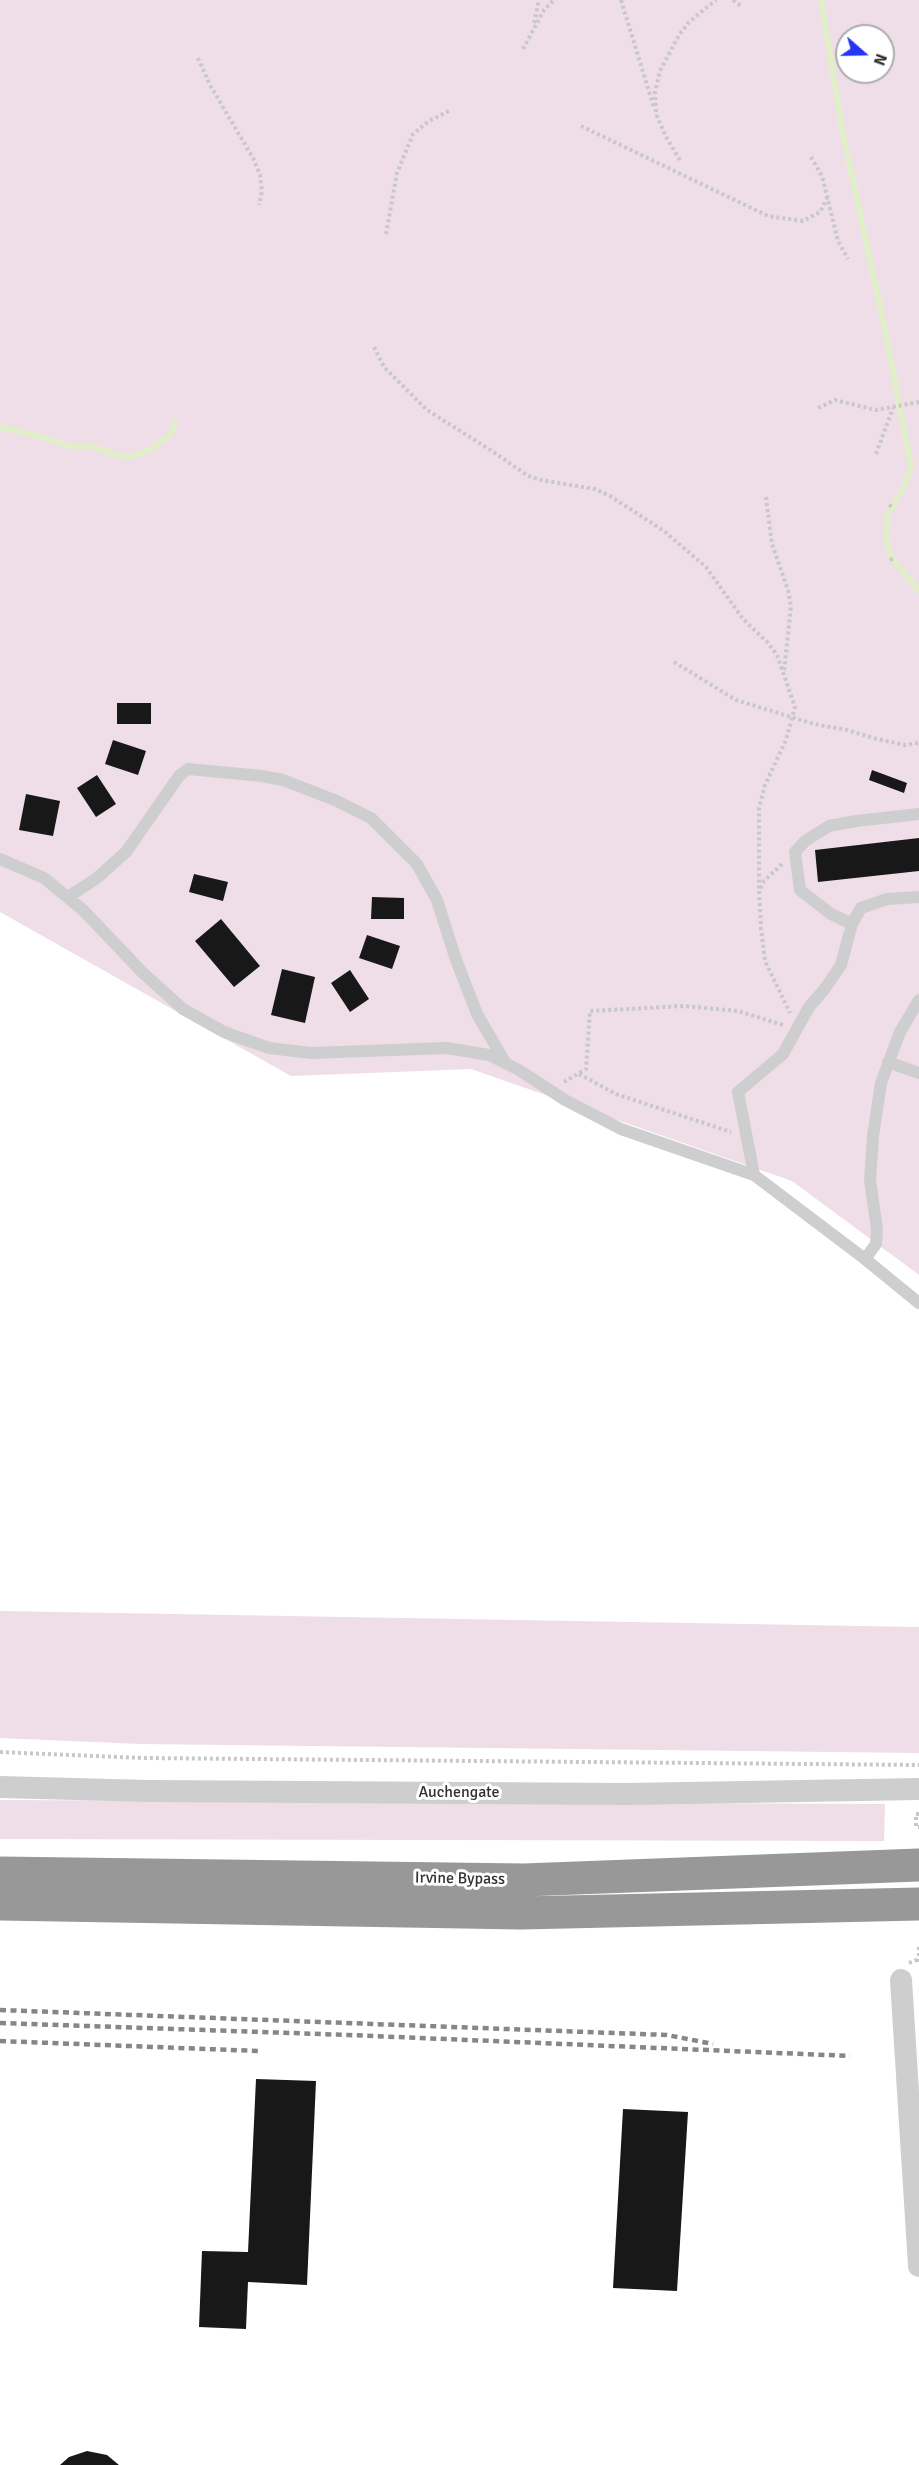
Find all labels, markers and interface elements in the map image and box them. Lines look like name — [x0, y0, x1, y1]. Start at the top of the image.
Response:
north arrow — [835, 24, 895, 84]
text: N — [869, 51, 891, 68]
street label: Auchengate — [418, 1783, 500, 1803]
street label: Irvine Bypass — [415, 1869, 505, 1889]

